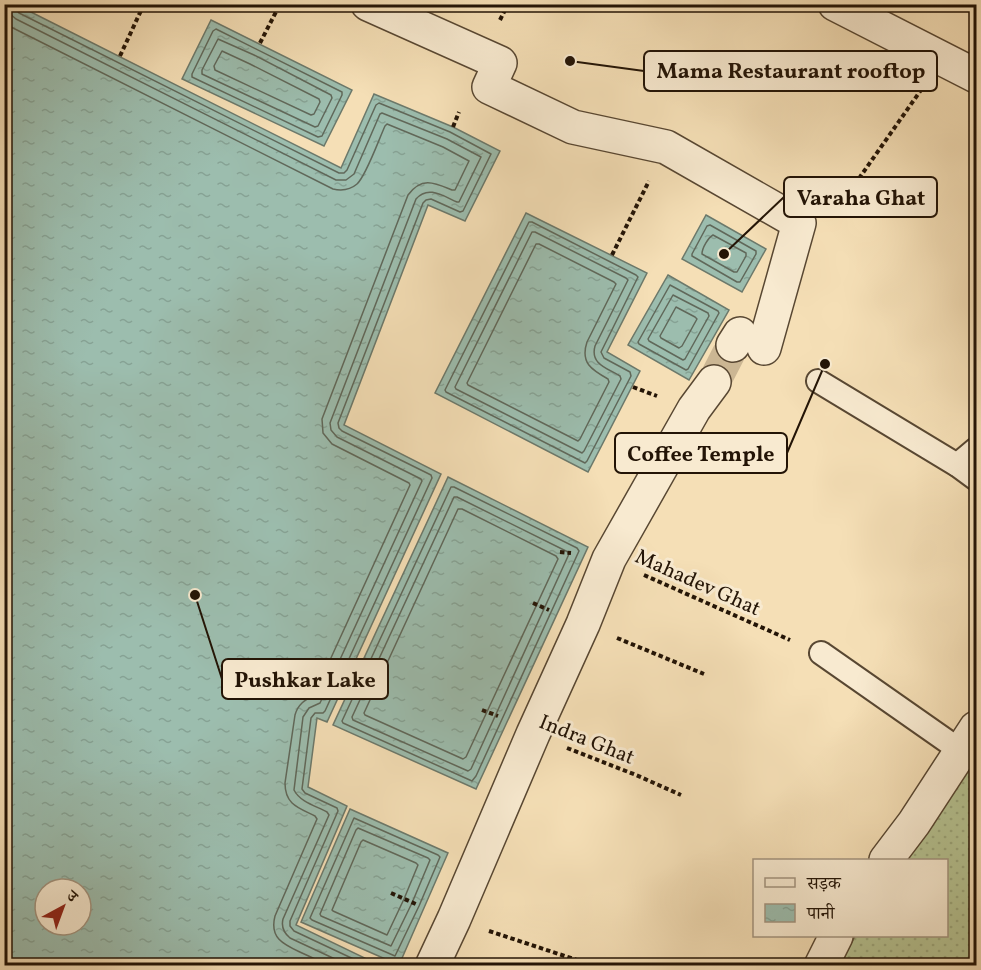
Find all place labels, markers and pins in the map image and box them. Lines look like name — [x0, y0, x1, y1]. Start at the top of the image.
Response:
callout: Mama Restaurant rooftop — [644, 51, 937, 91]
callout: Varaha Ghat — [784, 177, 937, 217]
callout: Coffee Temple — [615, 433, 787, 473]
callout: Pushkar Lake — [222, 659, 388, 699]

